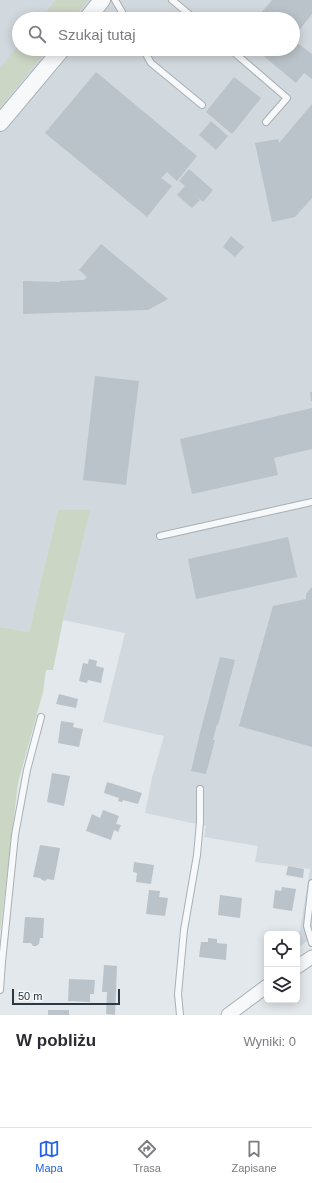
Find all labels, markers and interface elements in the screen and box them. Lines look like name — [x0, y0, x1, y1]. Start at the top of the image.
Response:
search box — [12, 12, 300, 56]
icon: search — [26, 23, 48, 45]
text: Szukaj tutaj — [58, 26, 136, 43]
map controls — [264, 931, 300, 1003]
button: locate — [264, 931, 300, 967]
button: layers — [264, 967, 300, 1003]
scale bar — [12, 987, 120, 1006]
text: 50 m — [18, 990, 42, 1002]
text: W pobliżu — [16, 1031, 96, 1050]
text: Wyniki: 0 — [243, 1034, 296, 1049]
tab: Mapa — [35, 1138, 63, 1174]
tab: Trasa — [133, 1138, 161, 1174]
tab: Zapisane — [231, 1138, 277, 1174]

